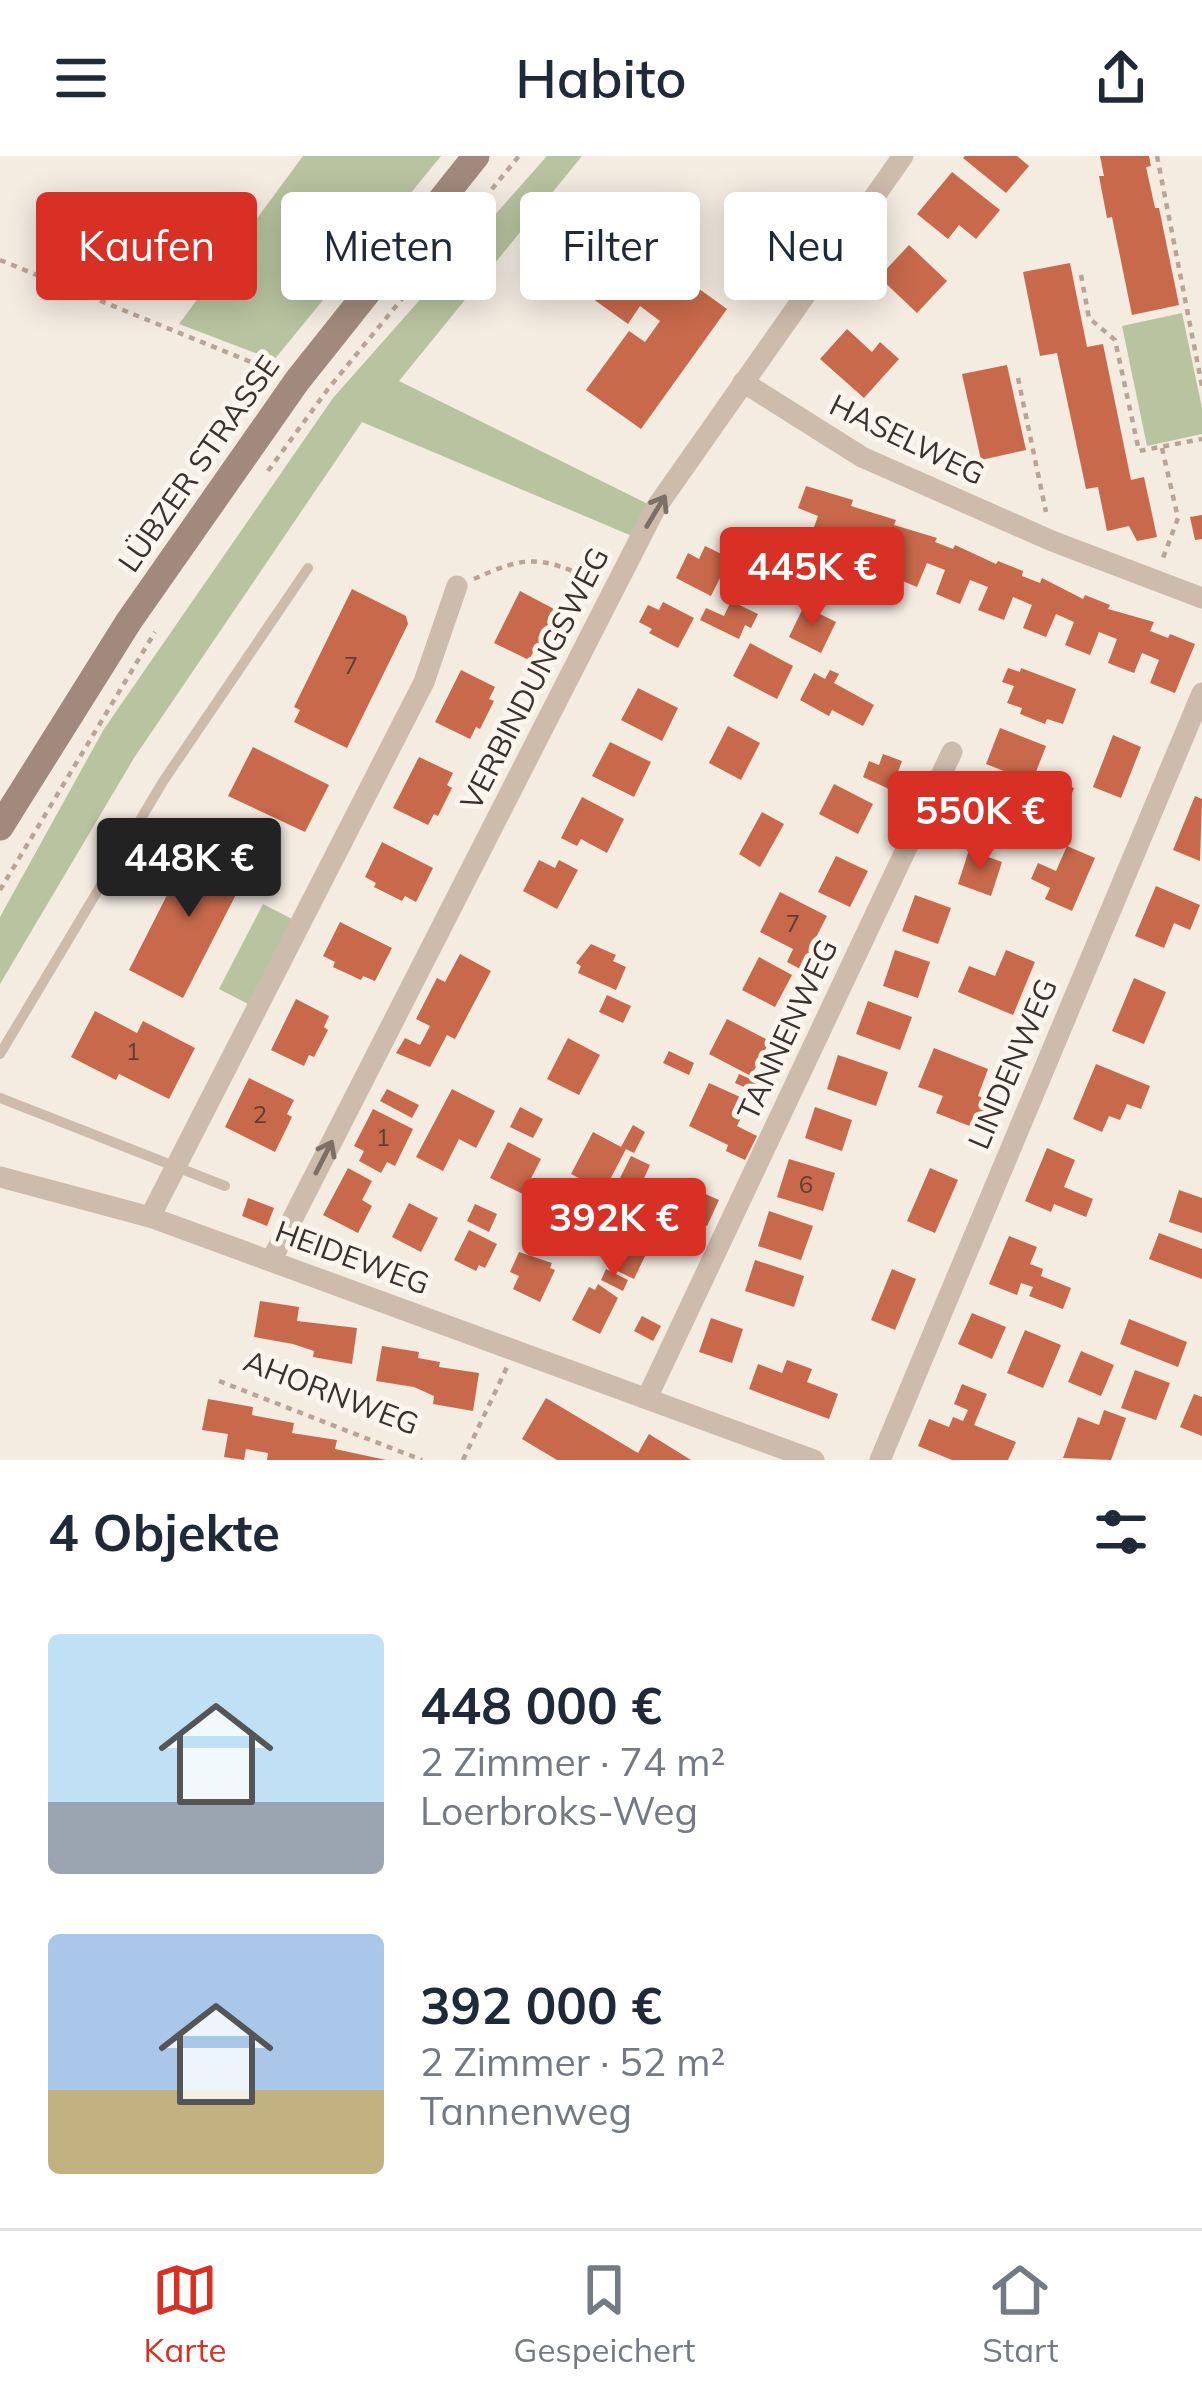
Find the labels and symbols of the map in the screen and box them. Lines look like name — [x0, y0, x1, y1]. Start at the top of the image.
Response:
street label: LÜBZER STRASSE — [109, 348, 287, 579]
street label: HASELWEG — [824, 385, 991, 493]
one-way arrow — [644, 495, 668, 529]
pin: 445K € — [714, 527, 910, 629]
street label: VERBINDUNGSWEG — [451, 541, 617, 816]
house number: 7 — [344, 650, 358, 680]
pin: 550K € — [882, 771, 1078, 873]
pin: 448K € — [91, 818, 287, 920]
house number: 7 — [786, 908, 800, 938]
street label: TANNENWEG — [729, 933, 846, 1126]
street label: LINDENWEG — [959, 972, 1065, 1155]
house number: 1 — [126, 1036, 140, 1066]
house number: 2 — [253, 1099, 267, 1129]
house number: 1 — [376, 1122, 390, 1152]
one-way arrow — [314, 1139, 337, 1175]
house number: 6 — [799, 1169, 813, 1199]
pin: 392K € — [516, 1178, 712, 1280]
street label: HEIDEWEG — [270, 1212, 435, 1302]
street label: AHORNWEG — [239, 1341, 424, 1443]

